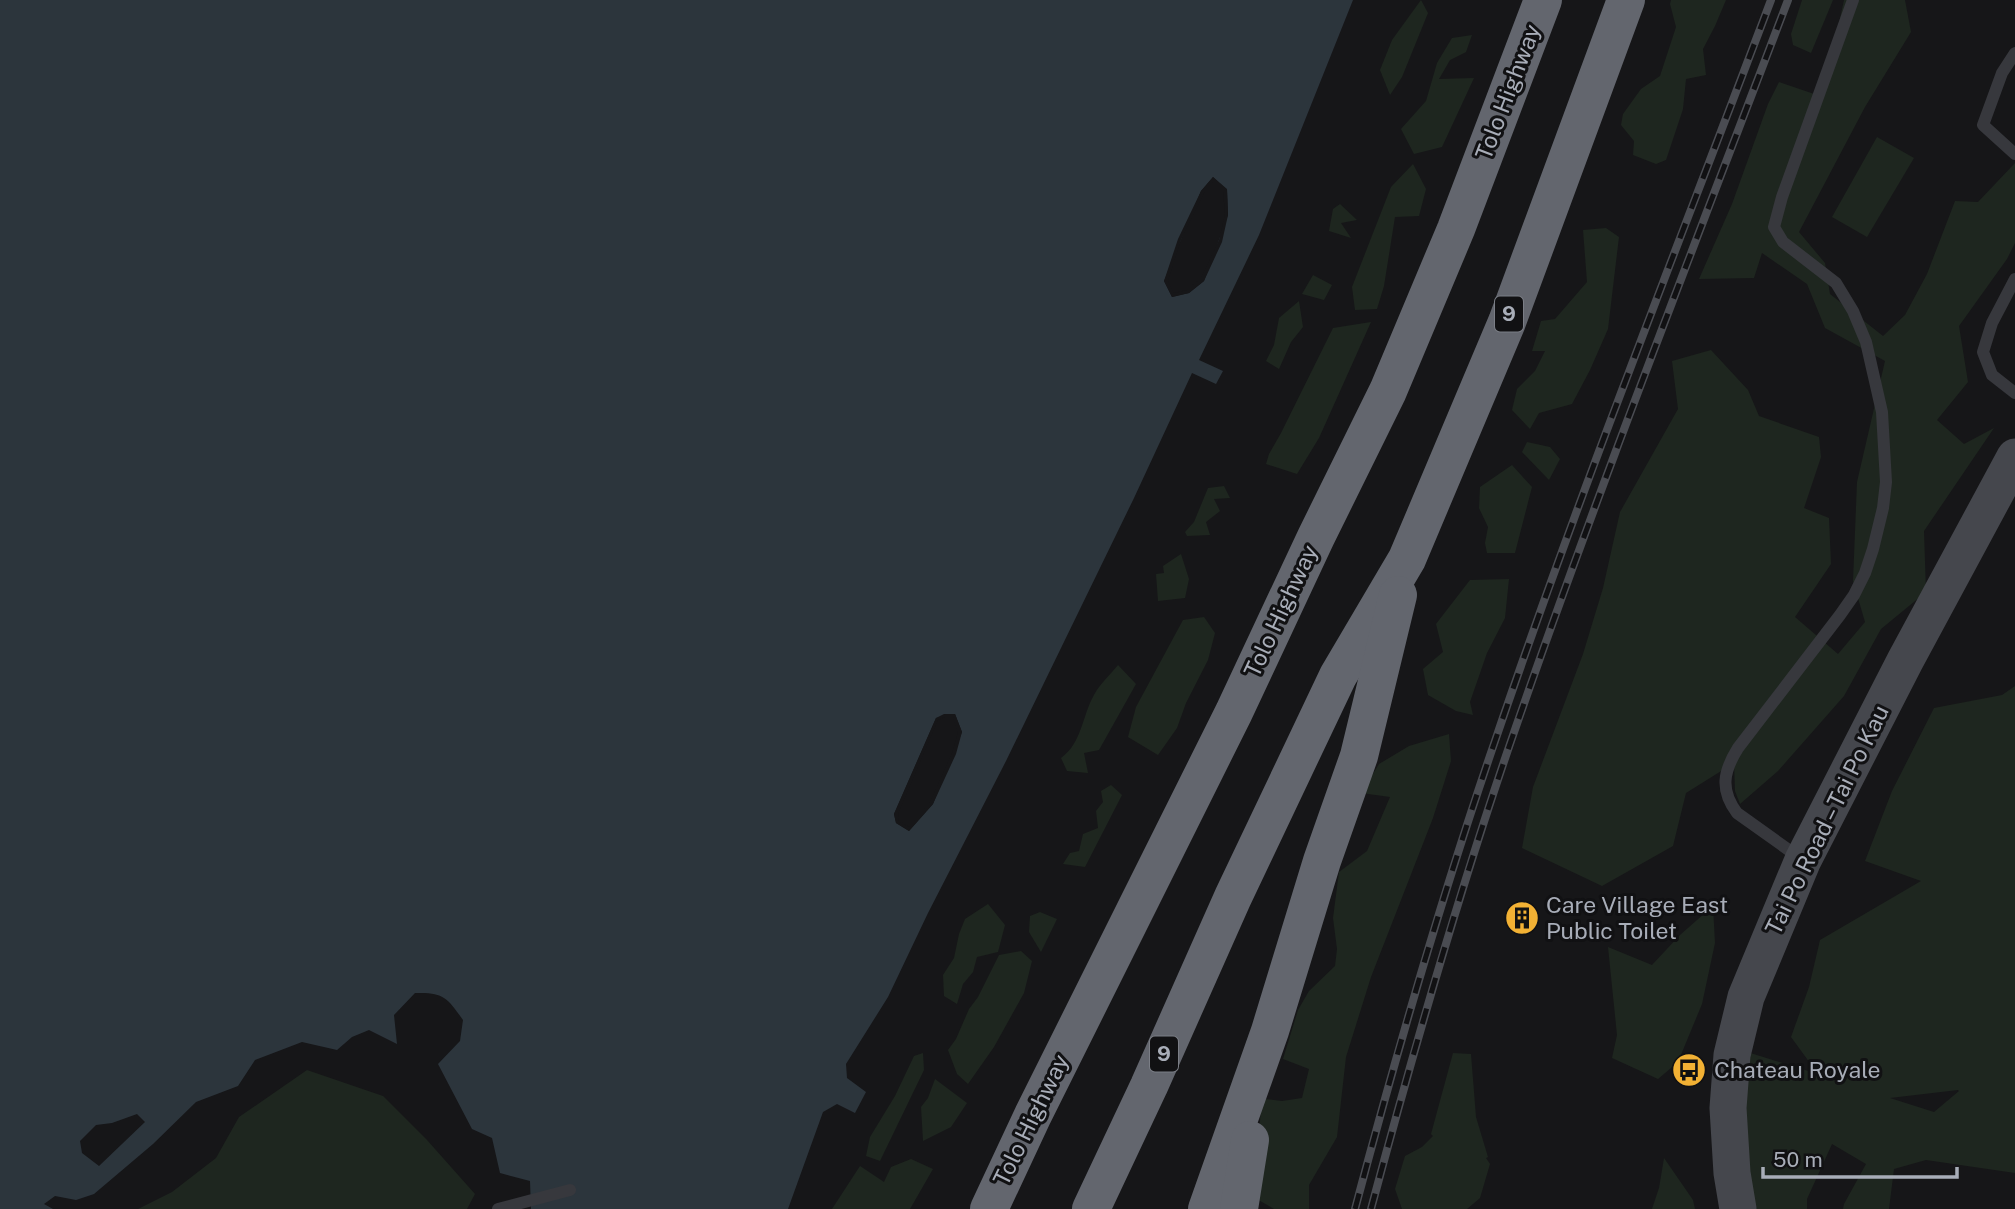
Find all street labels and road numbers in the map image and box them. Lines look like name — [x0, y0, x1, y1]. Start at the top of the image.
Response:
street label: Tolo Highway — [1469, 20, 1546, 163]
road number: 9 — [1495, 296, 1523, 332]
street label: Tolo Highway — [1238, 540, 1323, 681]
street label: Tai Po Road – Tai Po Kau — [1759, 701, 1894, 939]
road number: 9 — [1150, 1036, 1178, 1072]
street label: Tolo Highway — [987, 1050, 1074, 1190]

